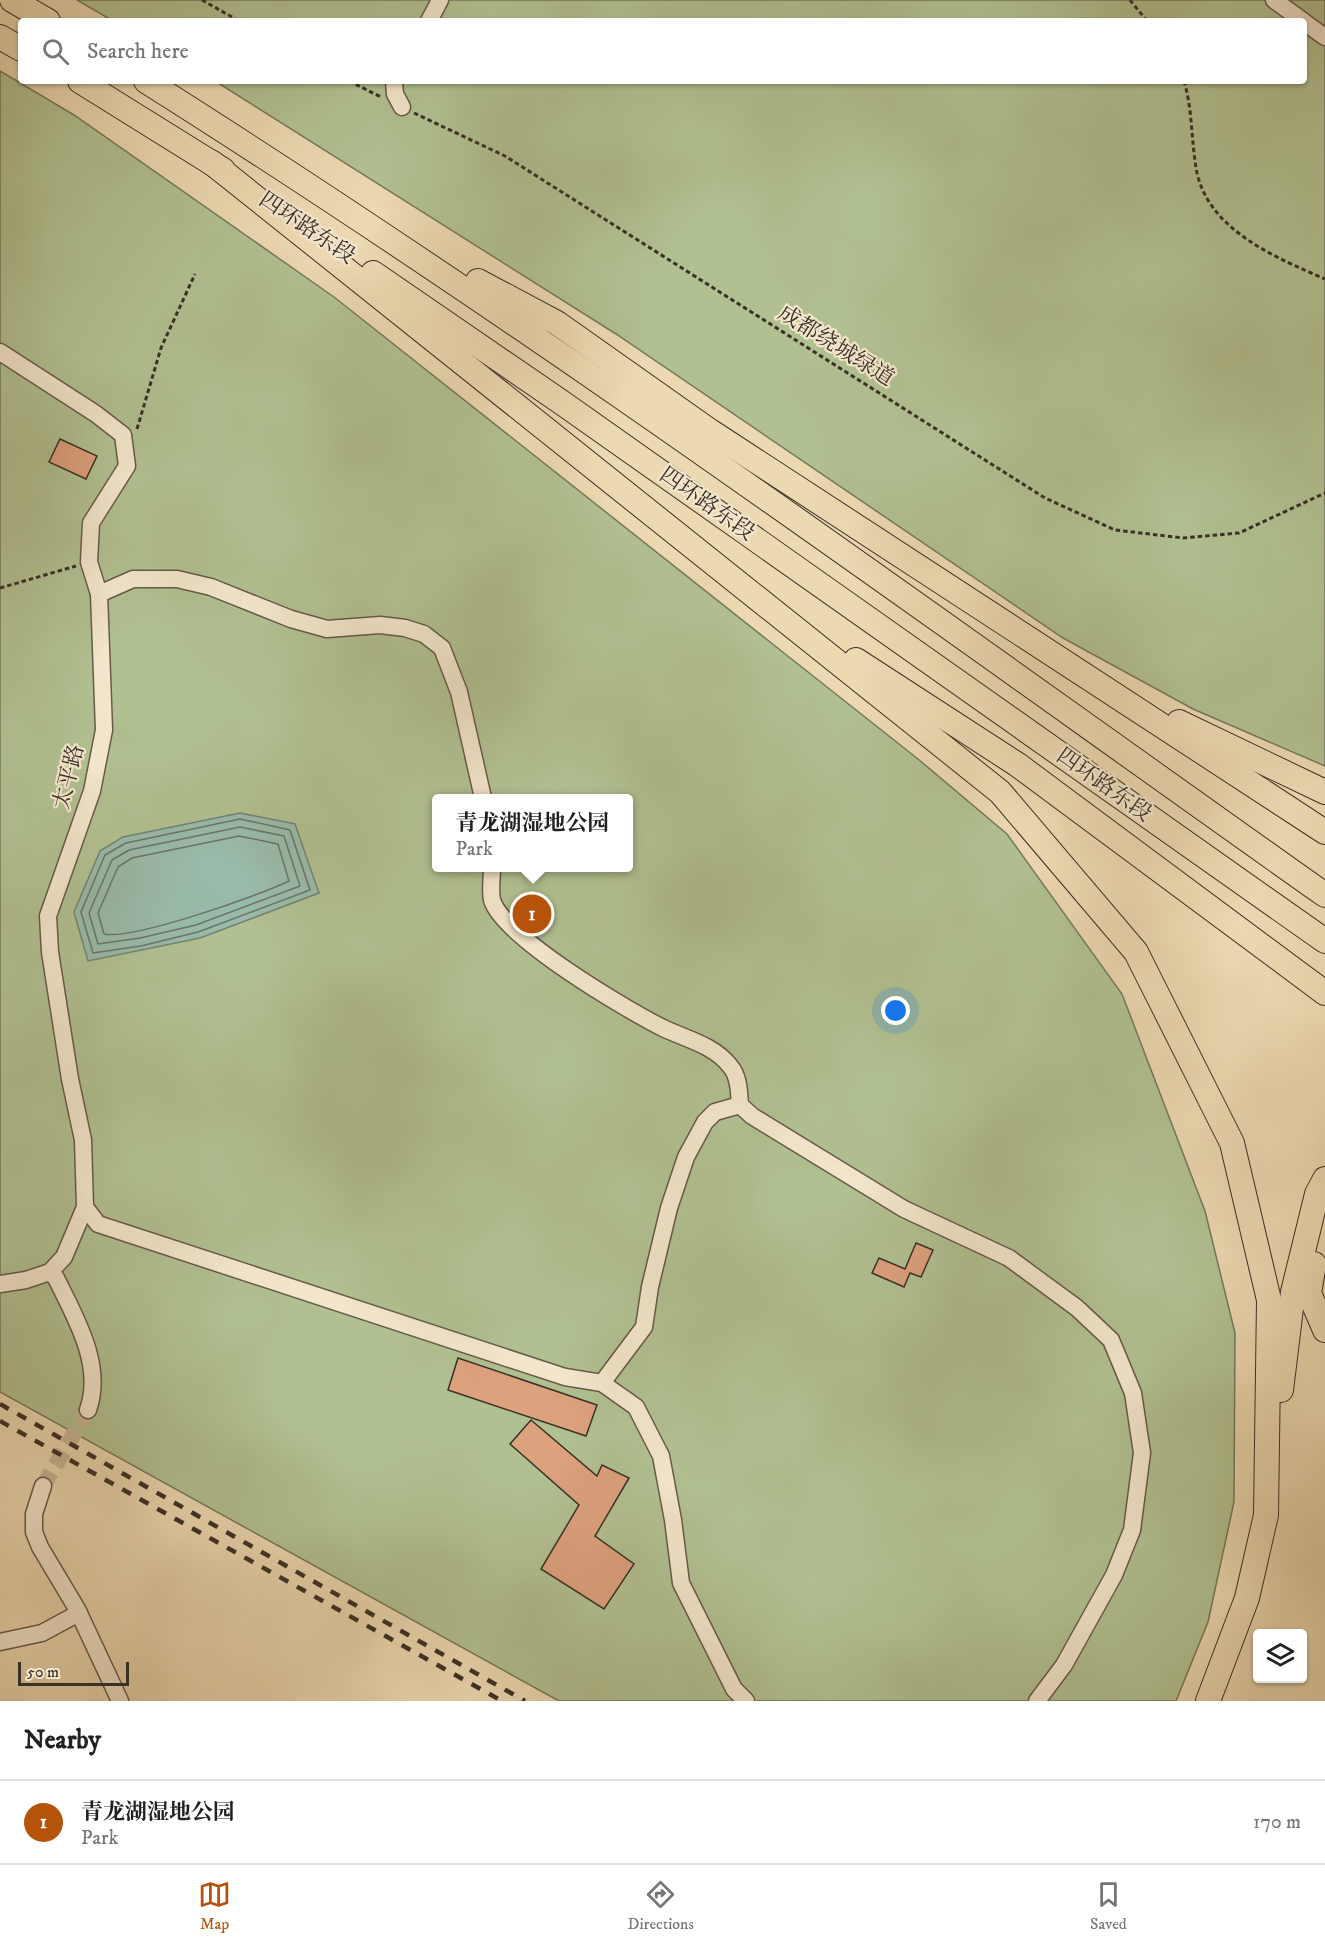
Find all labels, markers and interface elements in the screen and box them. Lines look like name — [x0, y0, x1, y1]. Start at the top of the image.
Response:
search box — [18, 18, 1307, 84]
icon: search — [39, 35, 72, 68]
text: Search here — [87, 38, 189, 65]
street label: 四环路东段 — [254, 186, 360, 270]
street label: 成都绕城绿道 — [773, 300, 899, 392]
street label: 四环路东段 — [654, 461, 760, 547]
street label: 太平路 — [48, 742, 90, 812]
street label: 四环路东段 — [1051, 742, 1157, 828]
popup — [432, 794, 633, 872]
text: 青龙湖湿地公园 — [455, 810, 610, 837]
text: Park — [455, 837, 493, 862]
pin: 1 — [512, 892, 552, 936]
your location — [881, 996, 910, 1025]
map controls — [1253, 1629, 1307, 1683]
button: layers — [1253, 1629, 1307, 1683]
scale bar — [18, 1659, 129, 1686]
text: 50 m — [27, 1662, 59, 1682]
text: Nearby — [24, 1724, 101, 1757]
text: 青龙湖湿地公园 — [81, 1799, 235, 1826]
text: 1 — [40, 1810, 47, 1835]
text: 170 m — [1253, 1810, 1301, 1835]
text: Park — [81, 1826, 118, 1851]
tab: Map — [198, 1878, 231, 1934]
tab: Directions — [627, 1878, 694, 1934]
tab: Saved — [1090, 1878, 1127, 1934]

